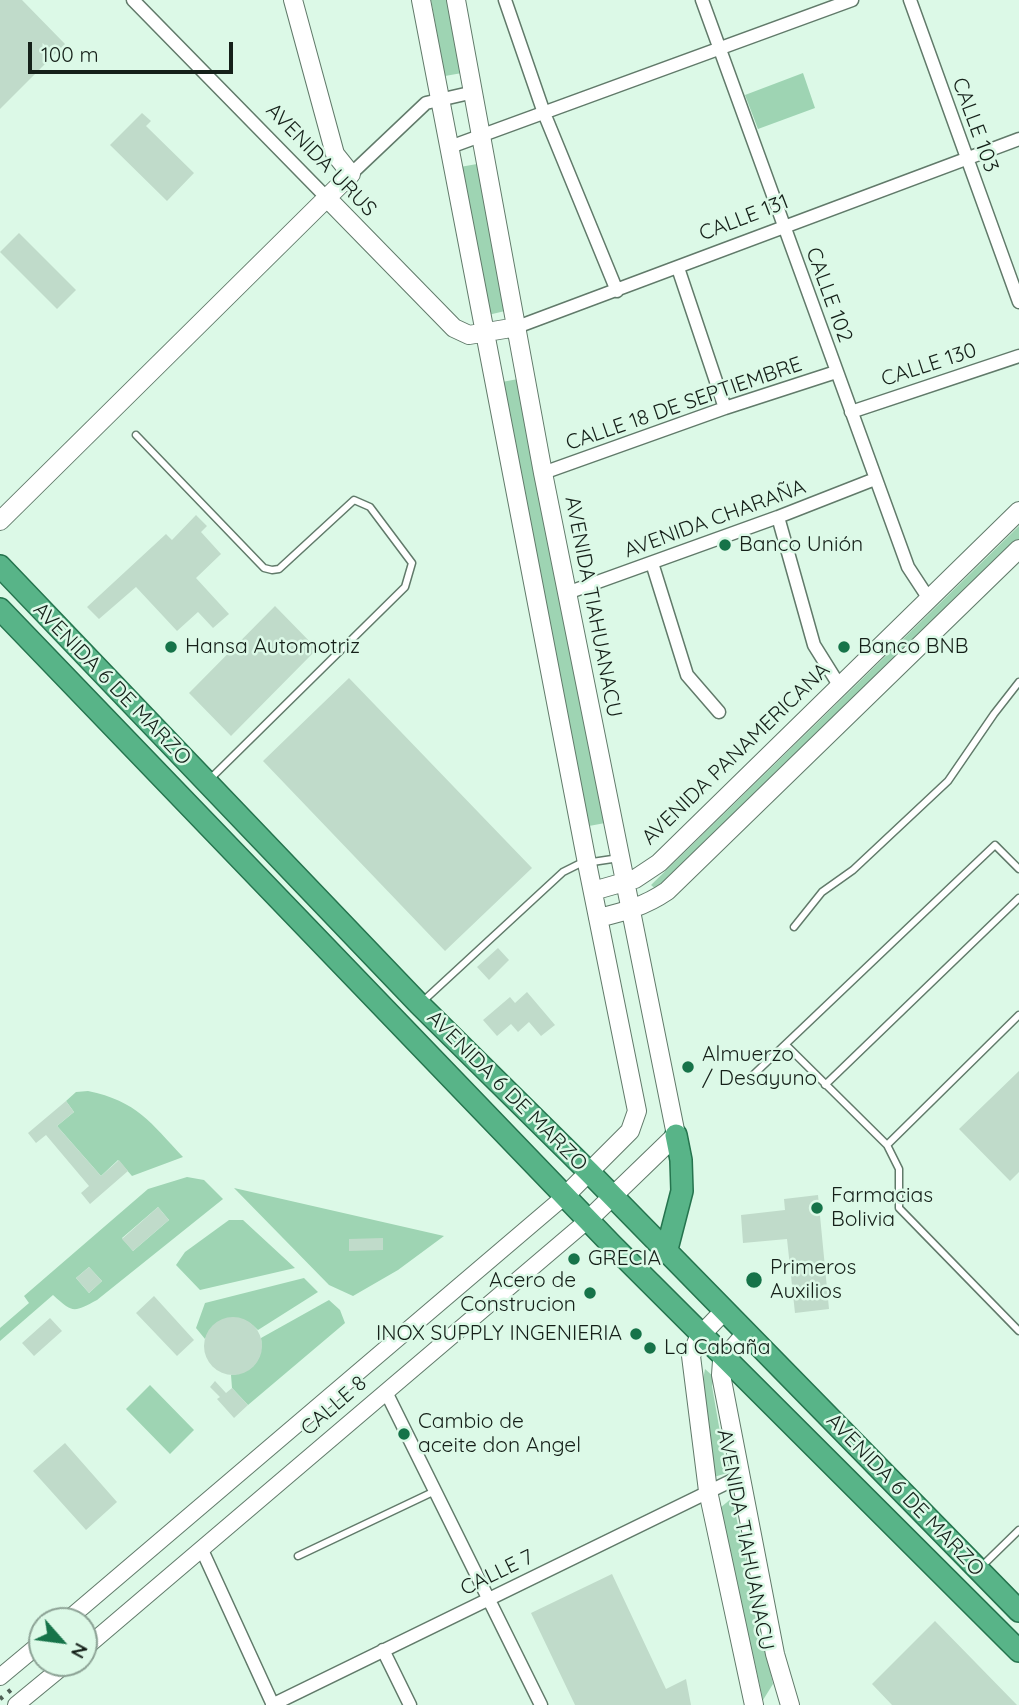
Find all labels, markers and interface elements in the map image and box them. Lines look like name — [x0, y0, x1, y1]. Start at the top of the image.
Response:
scale bar — [32, 28, 236, 72]
text: 100 m — [41, 41, 99, 67]
street label: CALLE 103 — [946, 74, 1004, 176]
street label: AVENIDA URUS — [261, 98, 381, 222]
street label: CALLE 131 — [696, 189, 792, 247]
street label: CALLE 102 — [800, 244, 858, 346]
street label: CALLE 130 — [878, 338, 980, 392]
street label: CALLE 18 DE SEPTIEMBRE — [563, 352, 805, 456]
street label: AVENIDA CHARAÑA — [621, 474, 809, 564]
street label: AVENIDA TIAHUANACU — [559, 494, 627, 720]
place label: Banco Unión — [739, 532, 863, 558]
marker: Banco Unión — [717, 537, 733, 553]
street label: AVENIDA 6 DE MARZO — [28, 597, 196, 771]
place label: Hansa Automotriz — [185, 634, 360, 660]
place label: Banco BNB — [858, 634, 968, 660]
marker: Hansa Automotriz — [163, 639, 179, 655]
marker: Banco BNB — [836, 639, 852, 655]
street label: AVENIDA PANAMERICANA — [637, 658, 835, 850]
street label: AVENIDA 6 DE MARZO — [421, 1005, 593, 1177]
place label: Almuerzo / Desayuno — [702, 1042, 817, 1092]
marker: Almuerzo / Desayuno — [680, 1059, 696, 1075]
place label: Farmacias Bolivia — [831, 1183, 933, 1233]
marker: Farmacias Bolivia — [809, 1200, 825, 1216]
place label: GRECIA — [588, 1246, 661, 1272]
marker: GRECIA — [566, 1251, 582, 1267]
place label: Primeros Auxilios — [770, 1255, 856, 1305]
place label: Acero de Construcion — [460, 1268, 576, 1318]
marker: Primeros Auxilios — [744, 1270, 764, 1290]
marker: Acero de Construcion — [582, 1285, 598, 1301]
place label: INOX SUPPLY INGENIERIA — [376, 1321, 622, 1347]
marker: INOX SUPPLY INGENIERIA — [628, 1326, 644, 1342]
place label: La Cabaña — [664, 1335, 770, 1361]
marker: La Cabaña — [642, 1340, 658, 1356]
street label: CALLE 8 — [296, 1371, 372, 1441]
street label: AVENIDA 6 DE MARZO — [821, 1408, 989, 1582]
place label: Cambio de aceite don Angel — [418, 1409, 581, 1459]
marker: Cambio de aceite don Angel — [396, 1426, 412, 1442]
street label: AVENIDA TIAHUANACU — [711, 1427, 779, 1653]
street label: CALLE 7 — [456, 1545, 538, 1601]
north arrow — [28, 1607, 98, 1677]
text: N — [66, 1639, 94, 1663]

